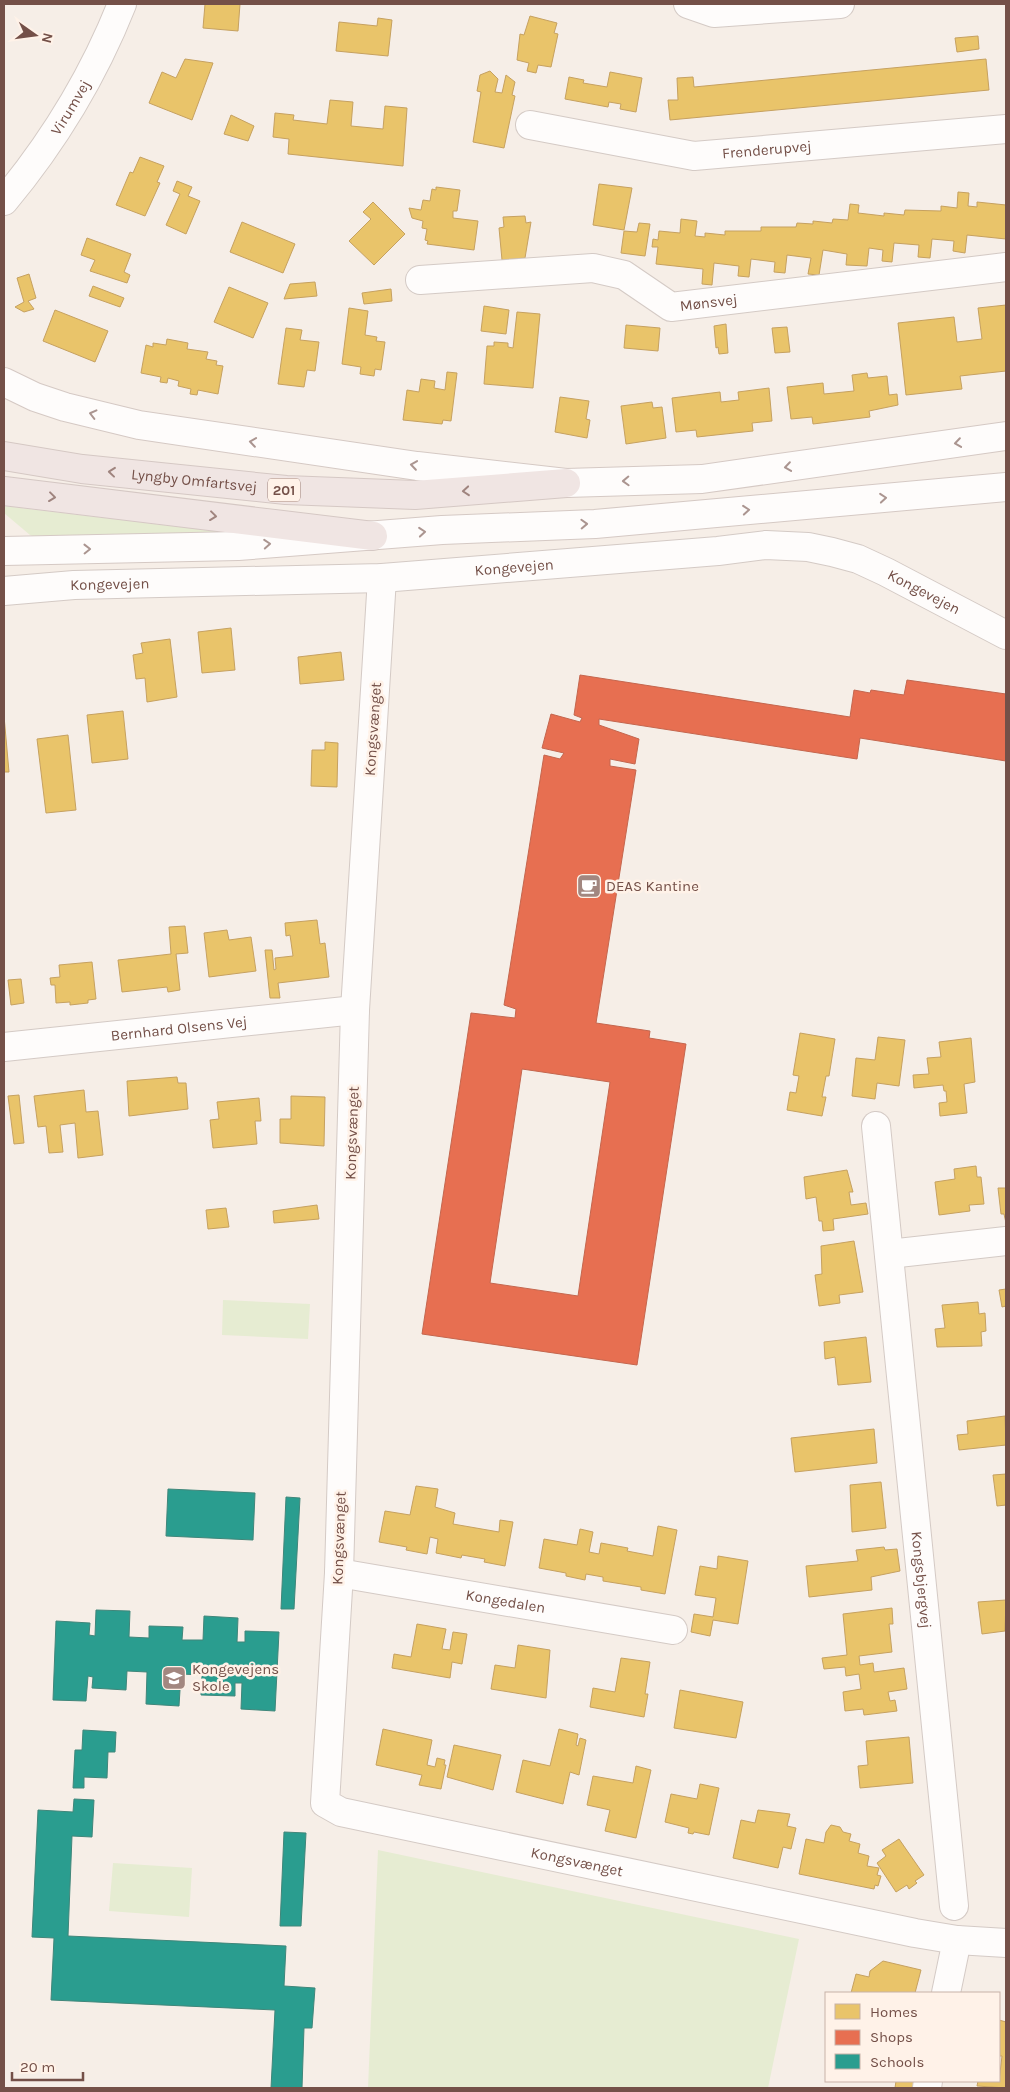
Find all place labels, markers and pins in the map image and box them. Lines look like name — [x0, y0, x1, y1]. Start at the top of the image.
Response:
cafe icon: DEAS Kantine — [576, 873, 602, 899]
place label: DEAS Kantine — [606, 877, 699, 895]
place label: Kongevejens Skole — [192, 1660, 279, 1695]
school or university icon: Kongevejens Skole — [161, 1665, 187, 1691]

